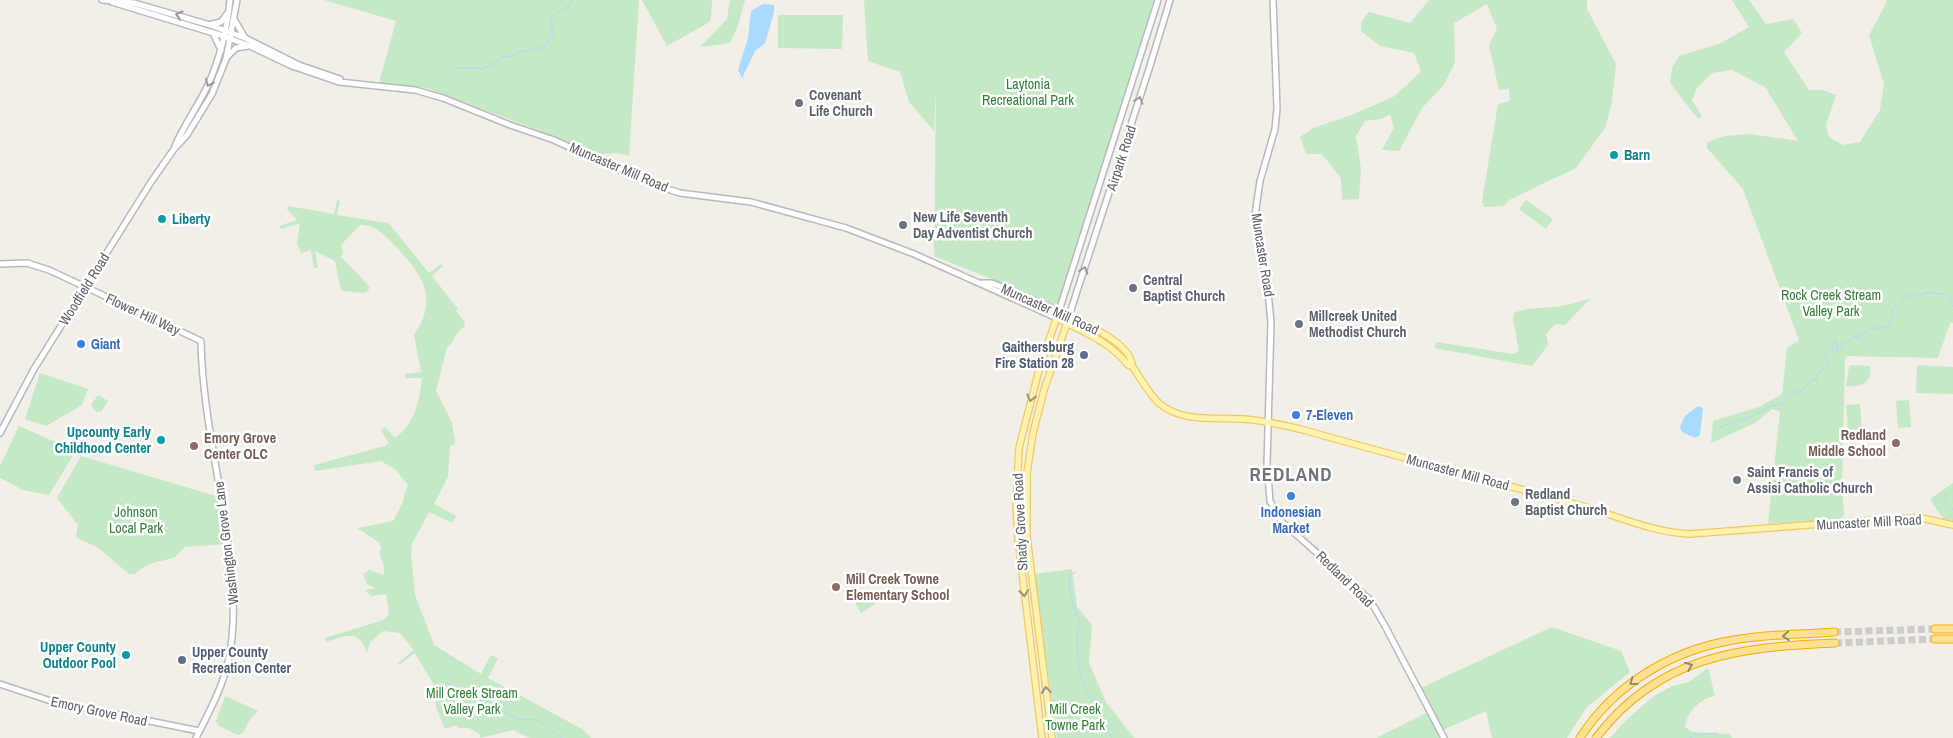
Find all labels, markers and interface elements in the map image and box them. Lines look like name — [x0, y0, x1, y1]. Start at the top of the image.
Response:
one-way arrow — [176, 10, 184, 20]
park label: Laytonia Recreational Park — [982, 75, 1074, 109]
one-way arrow — [204, 78, 215, 87]
place label: Covenant Life Church — [809, 86, 873, 120]
one-way arrow — [1134, 96, 1144, 105]
marker: Covenant Life Church — [793, 97, 805, 109]
street label: Airpark Road — [1102, 123, 1140, 194]
street label: Muncaster Mill Road — [567, 138, 671, 196]
place label: Barn — [1624, 146, 1650, 164]
marker: Barn — [1608, 149, 1620, 161]
place label: New Life Seventh Day Adventist Church — [913, 208, 1033, 242]
place label: Liberty — [172, 210, 211, 228]
street label: Muncaster Road — [1248, 212, 1278, 298]
marker: Liberty — [156, 213, 168, 225]
marker: New Life Seventh Day Adventist Church — [897, 219, 909, 231]
street label: Woodfield Road — [55, 249, 113, 329]
one-way arrow — [1078, 266, 1088, 275]
place label: Central Baptist Church — [1143, 271, 1225, 305]
street label: Muncaster Mill Road — [998, 279, 1102, 339]
marker: Central Baptist Church — [1127, 282, 1139, 294]
park label: Rock Creek Stream Valley Park — [1781, 286, 1881, 320]
street label: Flower Hill Way — [103, 289, 183, 339]
place label: Millcreek United Methodist Church — [1309, 307, 1407, 341]
marker: Millcreek United Methodist Church — [1293, 318, 1305, 330]
place label: Giant — [91, 335, 121, 353]
marker: Giant — [75, 338, 87, 350]
place label: Gaithersburg Fire Station 28 — [995, 338, 1074, 372]
marker: Gaithersburg Fire Station 28 — [1078, 349, 1090, 361]
one-way arrow — [1026, 393, 1037, 402]
place label: 7-Eleven — [1306, 406, 1353, 424]
marker: 7-Eleven — [1290, 409, 1302, 421]
place label: Upcounty Early Childhood Center — [55, 423, 152, 457]
place label: Redland Middle School — [1808, 426, 1886, 460]
place label: Emory Grove Center OLC — [204, 429, 276, 463]
marker: Upcounty Early Childhood Center — [155, 434, 167, 446]
marker: Redland Middle School — [1890, 437, 1902, 449]
marker: Emory Grove Center OLC — [188, 440, 200, 452]
street label: Muncaster Mill Road — [1405, 450, 1511, 494]
district label: REDLAND — [1249, 461, 1333, 487]
place label: Saint Francis of Assisi Catholic Church — [1747, 463, 1873, 497]
street label: Shady Grove Road — [1008, 473, 1032, 571]
marker: Saint Francis of Assisi Catholic Church — [1731, 474, 1743, 486]
street label: Washington Grove Lane — [210, 480, 242, 606]
place label: Redland Baptist Church — [1525, 485, 1607, 519]
marker: Indonesian Market — [1285, 490, 1297, 502]
marker: Redland Baptist Church — [1509, 496, 1521, 508]
park label: Johnson Local Park — [109, 503, 163, 537]
place label: Indonesian Market — [1261, 503, 1321, 537]
street label: Muncaster Mill Road — [1816, 510, 1922, 534]
street label: Redland Road — [1312, 547, 1378, 611]
place label: Mill Creek Towne Elementary School — [846, 570, 949, 604]
marker: Mill Creek Towne Elementary School — [830, 581, 842, 593]
one-way arrow — [1018, 590, 1029, 598]
one-way arrow — [1781, 630, 1789, 641]
place label: Upper County Outdoor Pool — [40, 638, 117, 672]
place label: Upper County Recreation Center — [192, 643, 291, 677]
marker: Upper County Outdoor Pool — [120, 649, 132, 661]
marker: Upper County Recreation Center — [176, 654, 188, 666]
one-way arrow — [1684, 662, 1693, 672]
one-way arrow — [1630, 677, 1639, 685]
park label: Mill Creek Stream Valley Park — [426, 684, 518, 718]
one-way arrow — [1041, 685, 1052, 693]
street label: Emory Grove Road — [49, 692, 149, 730]
park label: Mill Creek Towne Park — [1045, 700, 1105, 734]

